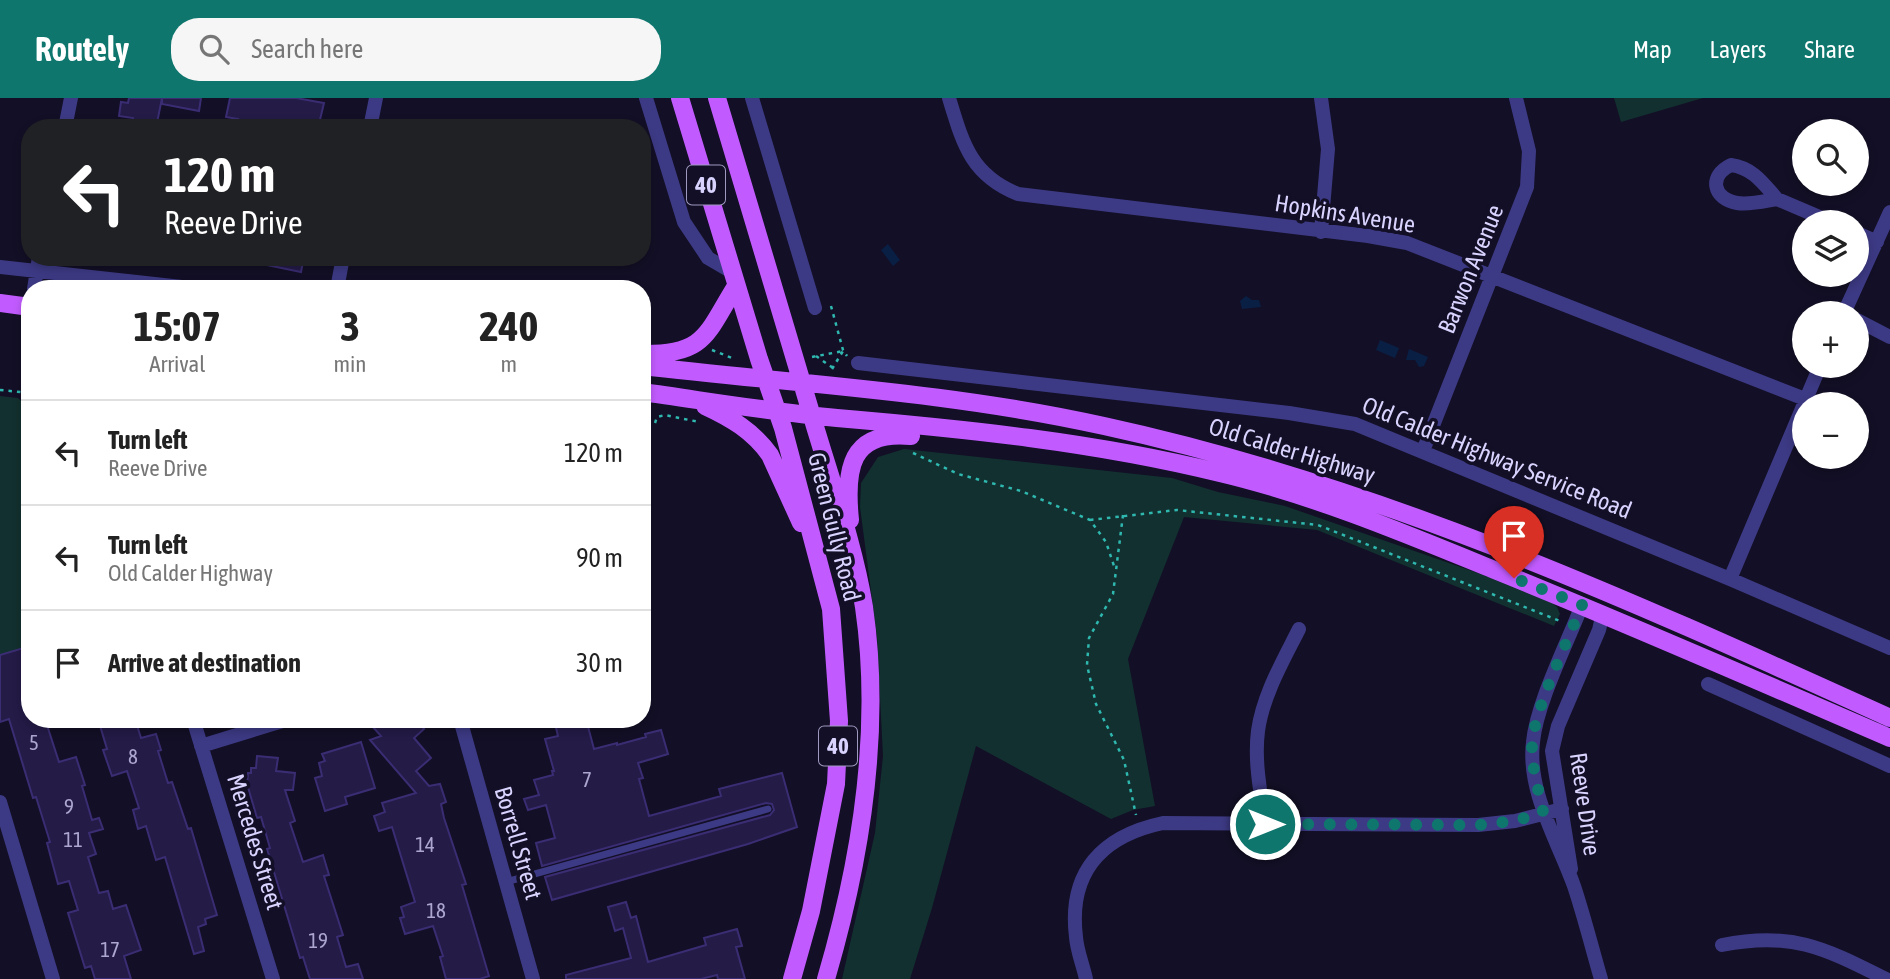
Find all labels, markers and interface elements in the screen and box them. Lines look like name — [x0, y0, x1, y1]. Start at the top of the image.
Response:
search box — [171, 18, 661, 81]
text: Routely — [35, 30, 129, 68]
icon: search — [195, 30, 233, 68]
text: Search here — [251, 34, 363, 64]
text: Map — [1633, 36, 1672, 63]
text: Layers — [1710, 36, 1766, 63]
text: Share — [1804, 36, 1855, 63]
map controls — [1792, 119, 1869, 469]
button: search — [1792, 119, 1869, 196]
text: 120 m — [164, 146, 275, 202]
icon: left — [49, 147, 140, 238]
road number: 40 — [687, 166, 725, 204]
street label: Hopkins Avenue — [1273, 189, 1417, 238]
street label: Barwon Avenue — [1432, 201, 1509, 337]
text: Reeve Drive — [164, 204, 302, 241]
button: layers — [1792, 210, 1869, 287]
button: + — [1792, 301, 1869, 378]
text: 15:07 — [134, 302, 221, 350]
text: 3 — [340, 302, 360, 350]
text: 240 — [479, 302, 538, 350]
text: Arrival — [149, 351, 205, 377]
text: min — [334, 351, 367, 377]
text: m — [500, 351, 517, 377]
street label: Old Calder Highway Service Road — [1359, 391, 1636, 524]
button: − — [1792, 392, 1869, 469]
street label: Old Calder Highway — [1206, 412, 1378, 489]
text: Turn left — [108, 425, 188, 455]
icon: left — [49, 434, 87, 472]
text: 120 m — [564, 438, 623, 468]
street label: Green Gully Road — [803, 450, 866, 604]
text: Reeve Drive — [108, 455, 208, 481]
pin — [1484, 506, 1544, 578]
icon: arrive — [1495, 517, 1533, 555]
text: Turn left — [108, 530, 188, 560]
icon: left — [49, 539, 87, 577]
text: 90 m — [576, 543, 623, 573]
text: Old Calder Highway — [108, 560, 273, 586]
icon: arrive — [49, 644, 87, 682]
text: Arrive at destination — [108, 648, 301, 678]
text: 30 m — [576, 648, 623, 678]
road number: 40 — [819, 726, 857, 766]
house number: 5 — [29, 730, 39, 754]
house number: 8 — [128, 744, 138, 768]
street label: Reeve Drive — [1565, 751, 1606, 857]
house number: 7 — [582, 767, 592, 791]
street label: Mercedes Street — [222, 771, 289, 913]
street label: Borrell Street — [489, 783, 548, 903]
position arrow — [1228, 787, 1302, 861]
house number: 9 — [64, 794, 74, 818]
house number: 11 — [63, 827, 83, 851]
house number: 14 — [415, 832, 435, 856]
house number: 18 — [426, 898, 446, 922]
house number: 19 — [308, 928, 328, 952]
house number: 17 — [100, 937, 120, 961]

